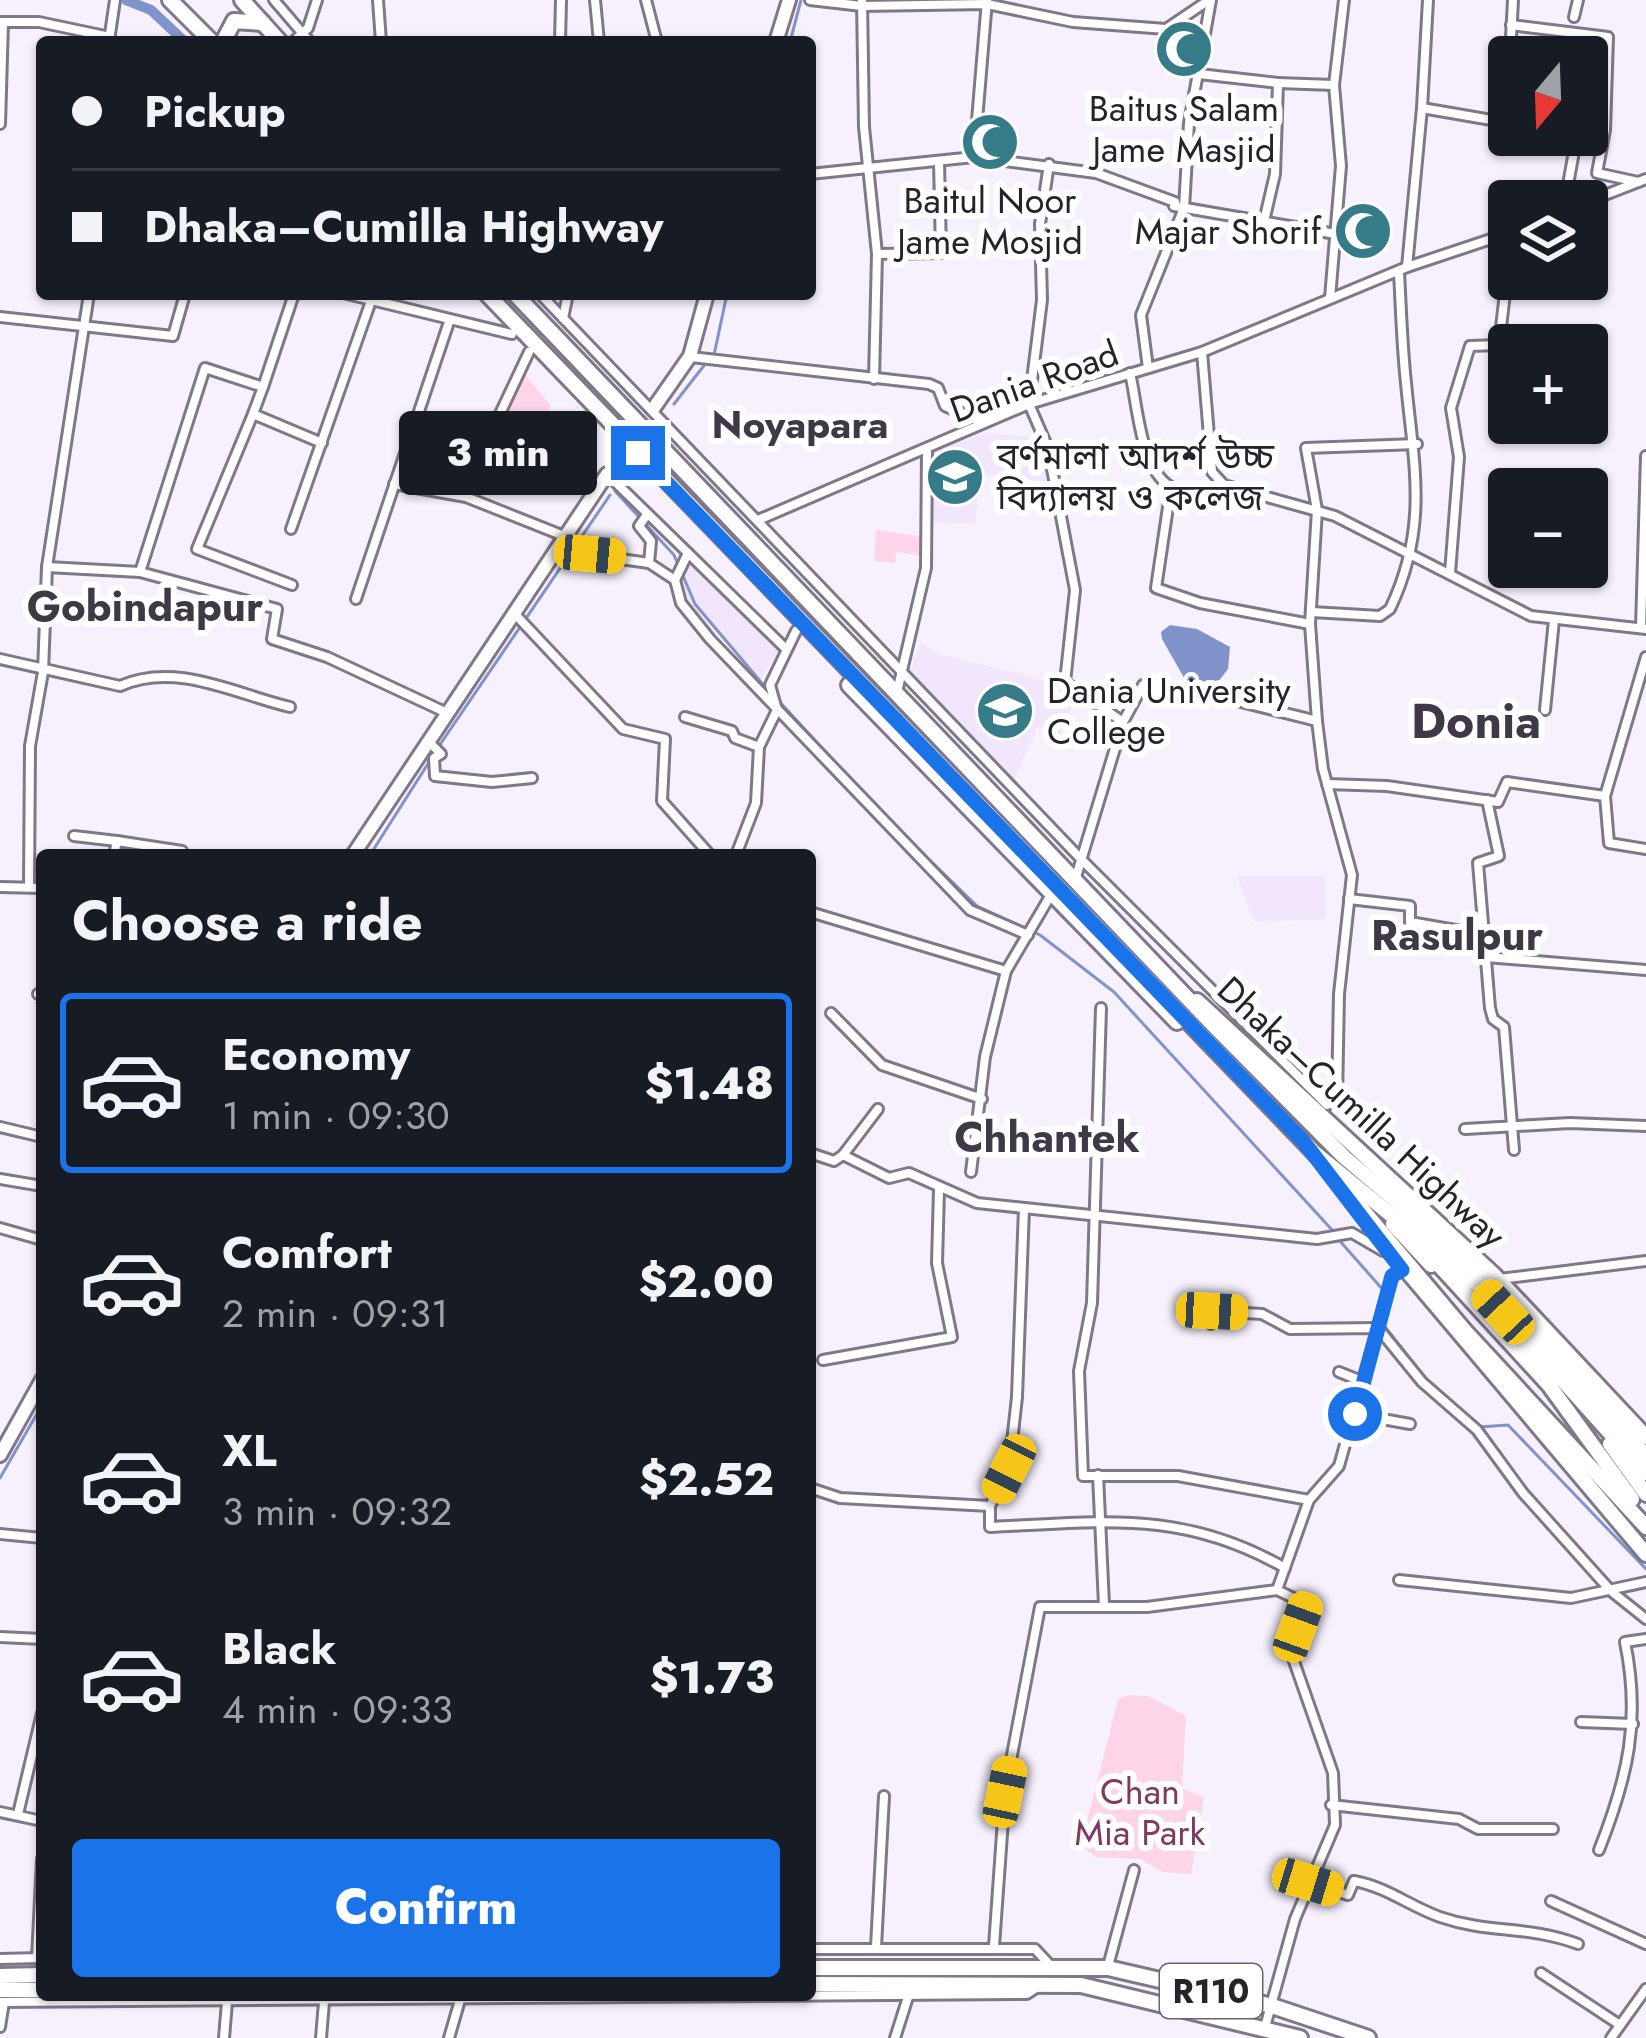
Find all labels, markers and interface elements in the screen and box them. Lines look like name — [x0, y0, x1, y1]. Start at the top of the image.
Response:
mosque icon: Baitus Salam Jame Masjid — [1153, 18, 1215, 80]
north arrow — [1488, 36, 1608, 156]
map controls — [1488, 36, 1608, 588]
text: Pickup — [144, 79, 286, 144]
place label: Baitus Salam Jame Masjid — [1088, 82, 1279, 175]
mosque icon: Baitul Noor Jame Mosjid — [959, 111, 1021, 173]
place label: Baitul Noor Jame Mosjid — [893, 174, 1083, 267]
button: layers — [1488, 180, 1608, 300]
text: Dhaka–Cumilla Highway — [144, 194, 663, 259]
mosque icon: Majar Shorif — [1332, 200, 1394, 262]
place label: Majar Shorif — [1135, 205, 1323, 257]
button: + — [1488, 324, 1608, 444]
street label: Dania Road — [942, 326, 1126, 436]
district label: Noyapara — [712, 396, 888, 453]
callout: 3 min — [398, 411, 596, 495]
text: 3 min — [446, 424, 550, 481]
route end — [611, 426, 665, 480]
place label: বর্ণমালা আদর্শ উচ্চ বিদ্যালয় ও কলেজ — [996, 430, 1275, 523]
school or university icon: বর্ণমালা আদর্শ উচ্চ বিদ্যালয় ও কলেজ — [924, 446, 986, 508]
button: − — [1488, 468, 1608, 588]
car — [553, 533, 627, 575]
district label: Gobindapur — [27, 576, 264, 637]
place label: Dania University College — [1047, 664, 1291, 757]
school or university icon: Dania University College — [974, 680, 1036, 742]
district label: Donia — [1411, 687, 1541, 756]
text: Choose a ride — [72, 882, 423, 960]
district label: Rasulpur — [1371, 905, 1544, 966]
street label: Dhaka–Cumilla Highway — [1206, 964, 1518, 1260]
text: Economy — [222, 1022, 410, 1087]
icon: car — [78, 1029, 186, 1137]
text: $1.48 — [645, 1051, 774, 1116]
text: 1 min · 09:30 — [222, 1087, 450, 1144]
district label: Chhantek — [954, 1107, 1140, 1168]
text: Comfort — [222, 1220, 392, 1285]
icon: car — [78, 1227, 186, 1335]
text: $2.00 — [639, 1249, 774, 1314]
car — [1465, 1273, 1541, 1351]
text: 2 min · 09:31 — [222, 1285, 448, 1342]
car — [1175, 1291, 1249, 1331]
route start — [1328, 1387, 1382, 1441]
text: XL — [222, 1418, 277, 1483]
icon: car — [78, 1425, 186, 1533]
car — [977, 1429, 1041, 1509]
text: $2.52 — [639, 1447, 774, 1512]
text: 3 min · 09:32 — [222, 1483, 452, 1540]
car — [1269, 1587, 1327, 1667]
text: Black — [222, 1616, 336, 1681]
icon: car — [78, 1623, 186, 1731]
text: $1.73 — [650, 1645, 774, 1710]
text: 4 min · 09:33 — [222, 1681, 453, 1738]
car — [980, 1753, 1030, 1831]
park label: Chan Mia Park — [1075, 1765, 1206, 1858]
button: Confirm — [72, 1839, 780, 1977]
car — [1268, 1854, 1348, 1910]
road number: R110 — [1160, 1964, 1262, 2018]

